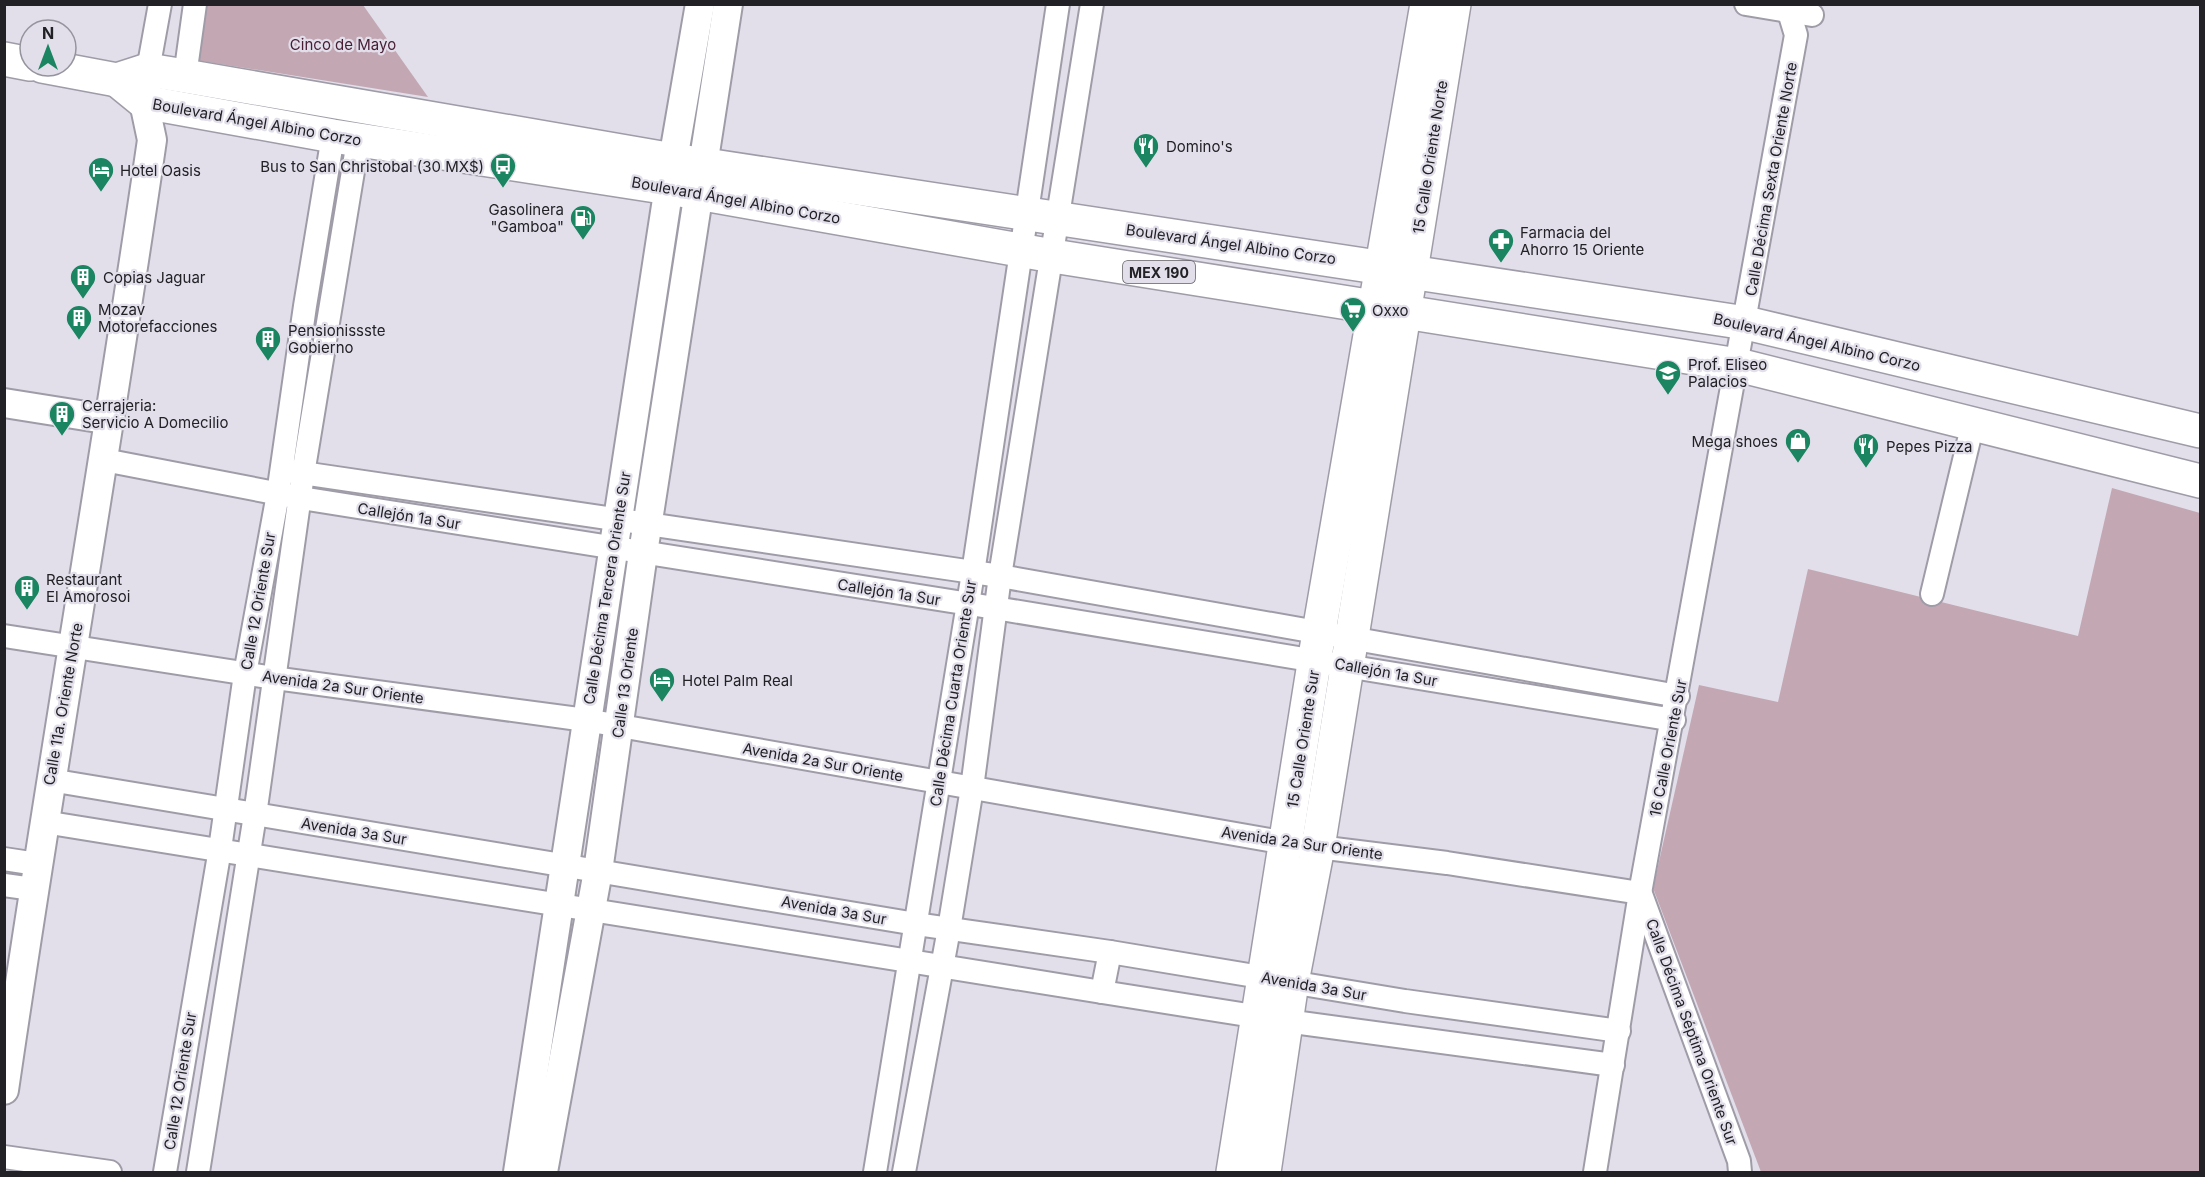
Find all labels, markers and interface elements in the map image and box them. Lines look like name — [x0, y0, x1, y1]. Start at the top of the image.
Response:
north arrow — [18, 18, 78, 78]
text: N — [42, 23, 54, 43]
park label: Cinco de Mayo — [290, 35, 396, 54]
street label: Calle Décima Sexta Oriente Norte — [1741, 60, 1801, 298]
street label: 15 Calle Oriente Norte — [1408, 79, 1452, 235]
street label: Boulevard Ángel Albino Corzo — [151, 94, 363, 150]
restaurant icon: Domino's — [1131, 131, 1161, 169]
place label: Domino's — [1166, 137, 1233, 156]
bus stop icon: Bus to San Christobal (30 MX$) — [488, 151, 518, 189]
hotel icon: Hotel Oasis — [86, 155, 116, 193]
place label: Bus to San Christobal (30 MX$) — [260, 157, 484, 176]
place label: Hotel Oasis — [120, 161, 201, 180]
street label: Boulevard Ángel Albino Corzo — [630, 172, 842, 228]
place label: Gasolinera "Gamboa" — [489, 200, 564, 236]
fuel station icon: Gasolinera "Gamboa" — [568, 203, 598, 241]
street label: Boulevard Ángel Albino Corzo — [1125, 220, 1337, 268]
place label: Farmacia del Ahorro 15 Oriente — [1520, 223, 1644, 259]
pharmacy icon: Farmacia del Ahorro 15 Oriente — [1486, 226, 1516, 264]
road number: MEX 190 — [1123, 261, 1195, 283]
building icon: Copias Jaguar — [68, 262, 98, 300]
place label: Copias Jaguar — [103, 268, 206, 287]
supermarket icon: Oxxo — [1338, 295, 1368, 333]
place label: Mozav Motorefacciones — [98, 300, 218, 336]
place label: Oxxo — [1372, 301, 1409, 320]
building icon: Mozav Motorefacciones — [64, 303, 94, 341]
street label: Boulevard Ángel Albino Corzo — [1712, 309, 1922, 375]
place label: Pensionissste Gobierno — [288, 321, 385, 357]
building icon: Pensionissste Gobierno — [253, 324, 283, 362]
place label: Prof. Eliseo Palacios — [1688, 355, 1767, 391]
school or university icon: Prof. Eliseo Palacios — [1653, 358, 1683, 396]
place label: Cerrajeria: Servicio A Domecilio — [82, 396, 228, 432]
building icon: Cerrajeria: Servicio A Domecilio — [47, 399, 77, 437]
shop icon: Mega shoes — [1783, 426, 1813, 464]
restaurant icon: Pepes Pizza — [1851, 431, 1881, 469]
place label: Mega shoes — [1691, 432, 1778, 451]
place label: Pepes Pizza — [1886, 437, 1973, 456]
street label: Calle Décima Tercera Oriente Sur — [579, 470, 635, 706]
street label: Callejón 1a Sur — [356, 498, 462, 534]
street label: Calle 12 Oriente Sur — [237, 530, 280, 671]
place label: Restaurant El Amorosoi — [46, 570, 130, 606]
building icon: Restaurant El Amorosoi — [12, 573, 42, 611]
street label: Callejón 1a Sur — [836, 574, 942, 610]
street label: Calle Décima Cuarta Oriente Sur — [926, 578, 980, 808]
street label: Calle 11a. Oriente Norte — [39, 621, 87, 787]
street label: Calle 13 Oriente — [608, 627, 642, 739]
street label: Callejón 1a Sur — [1333, 654, 1439, 690]
hotel icon: Hotel Palm Real — [647, 665, 677, 703]
street label: Avenida 2a Sur Oriente — [261, 666, 425, 708]
street label: 15 Calle Oriente Sur — [1283, 668, 1323, 809]
place label: Hotel Palm Real — [682, 671, 793, 690]
street label: 16 Calle Oriente Sur — [1645, 677, 1691, 818]
street label: Avenida 2a Sur Oriente — [741, 739, 905, 785]
street label: Avenida 3a Sur — [300, 813, 408, 849]
street label: Avenida 2a Sur Oriente — [1220, 822, 1384, 864]
street label: Avenida 3a Sur — [780, 891, 888, 929]
street label: Calle Décima Séptima Oriente Sur — [1642, 916, 1742, 1148]
street label: Avenida 3a Sur — [1260, 967, 1368, 1005]
street label: Calle 12 Oriente Sur — [160, 1010, 200, 1151]

